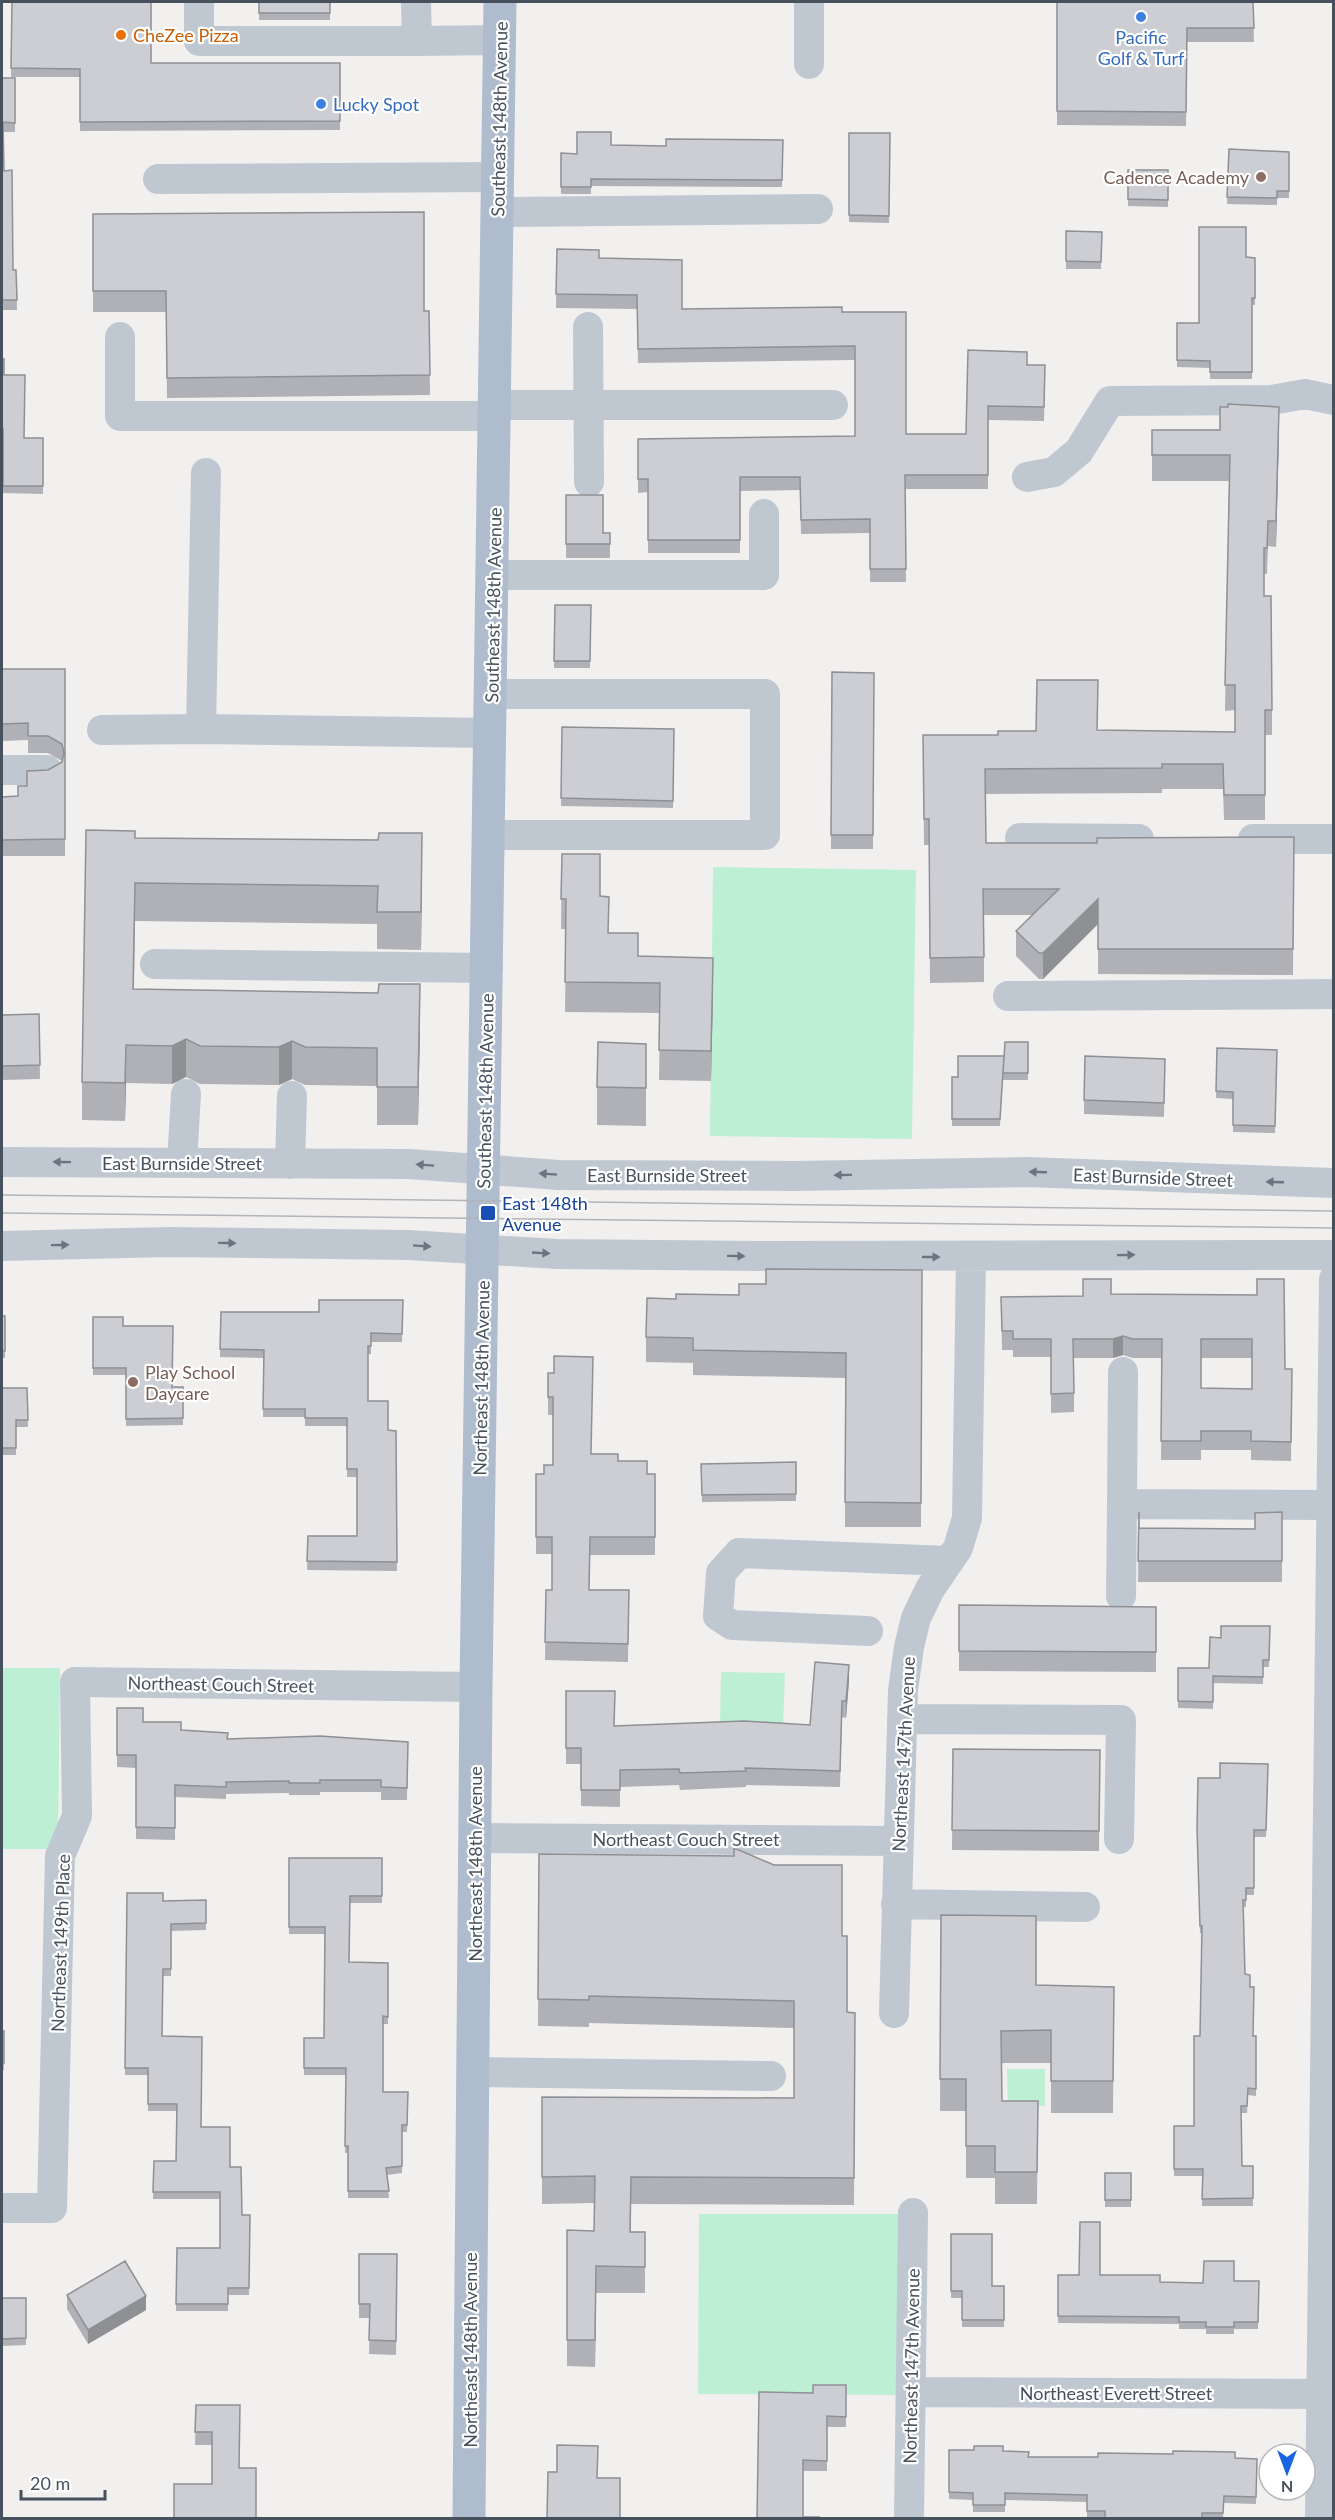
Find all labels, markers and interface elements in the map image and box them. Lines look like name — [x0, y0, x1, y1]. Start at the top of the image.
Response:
marker: Pacific Golf & Turf — [1134, 10, 1148, 24]
street label: Southeast 148th Avenue — [486, 21, 512, 217]
place label: CheZee Pizza — [133, 24, 239, 46]
place label: Pacific Golf & Turf — [1098, 26, 1185, 69]
marker: CheZee Pizza — [114, 28, 128, 42]
place label: Lucky Spot — [333, 93, 420, 115]
marker: Lucky Spot — [314, 97, 328, 111]
place label: Cadence Academy — [1104, 166, 1250, 188]
marker: Cadence Academy — [1254, 170, 1268, 184]
street label: Southeast 148th Avenue — [480, 507, 506, 703]
street label: Southeast 148th Avenue — [472, 993, 498, 1189]
street label: East Burnside Street — [102, 1152, 262, 1174]
one-way arrow — [53, 1157, 72, 1167]
one-way arrow — [416, 1161, 435, 1170]
street label: East Burnside Street — [1073, 1163, 1234, 1191]
street label: East Burnside Street — [587, 1164, 747, 1186]
one-way arrow — [1029, 1168, 1048, 1177]
one-way arrow — [538, 1169, 557, 1179]
one-way arrow — [834, 1170, 853, 1180]
one-way arrow — [1266, 1177, 1285, 1186]
place label: East 148th Avenue — [502, 1192, 588, 1235]
marker: East 148th Avenue — [479, 1204, 497, 1222]
one-way arrow — [218, 1238, 237, 1248]
one-way arrow — [50, 1240, 69, 1249]
one-way arrow — [413, 1241, 432, 1251]
one-way arrow — [532, 1249, 551, 1258]
one-way arrow — [1117, 1250, 1136, 1260]
one-way arrow — [727, 1251, 746, 1261]
one-way arrow — [922, 1252, 941, 1262]
street label: Northeast 148th Avenue — [468, 1280, 494, 1476]
place label: Play School Daycare — [145, 1361, 235, 1404]
marker: Play School Daycare — [126, 1375, 140, 1389]
street label: Northeast 147th Avenue — [887, 1656, 919, 1852]
street label: Northeast Couch Street — [127, 1671, 315, 1697]
street label: Northeast 148th Avenue — [464, 1766, 486, 1962]
street label: Northeast Couch Street — [593, 1828, 780, 1850]
street label: Northeast 149th Place — [46, 1853, 74, 2033]
street label: Northeast 148th Avenue — [459, 2252, 481, 2448]
street label: Northeast 147th Avenue — [898, 2268, 924, 2464]
street label: Northeast Everett Street — [1020, 2382, 1213, 2404]
north arrow — [1257, 2442, 1317, 2502]
scale bar — [21, 2463, 105, 2501]
text: 20 m — [30, 2472, 70, 2494]
text: N — [1281, 2478, 1293, 2497]

